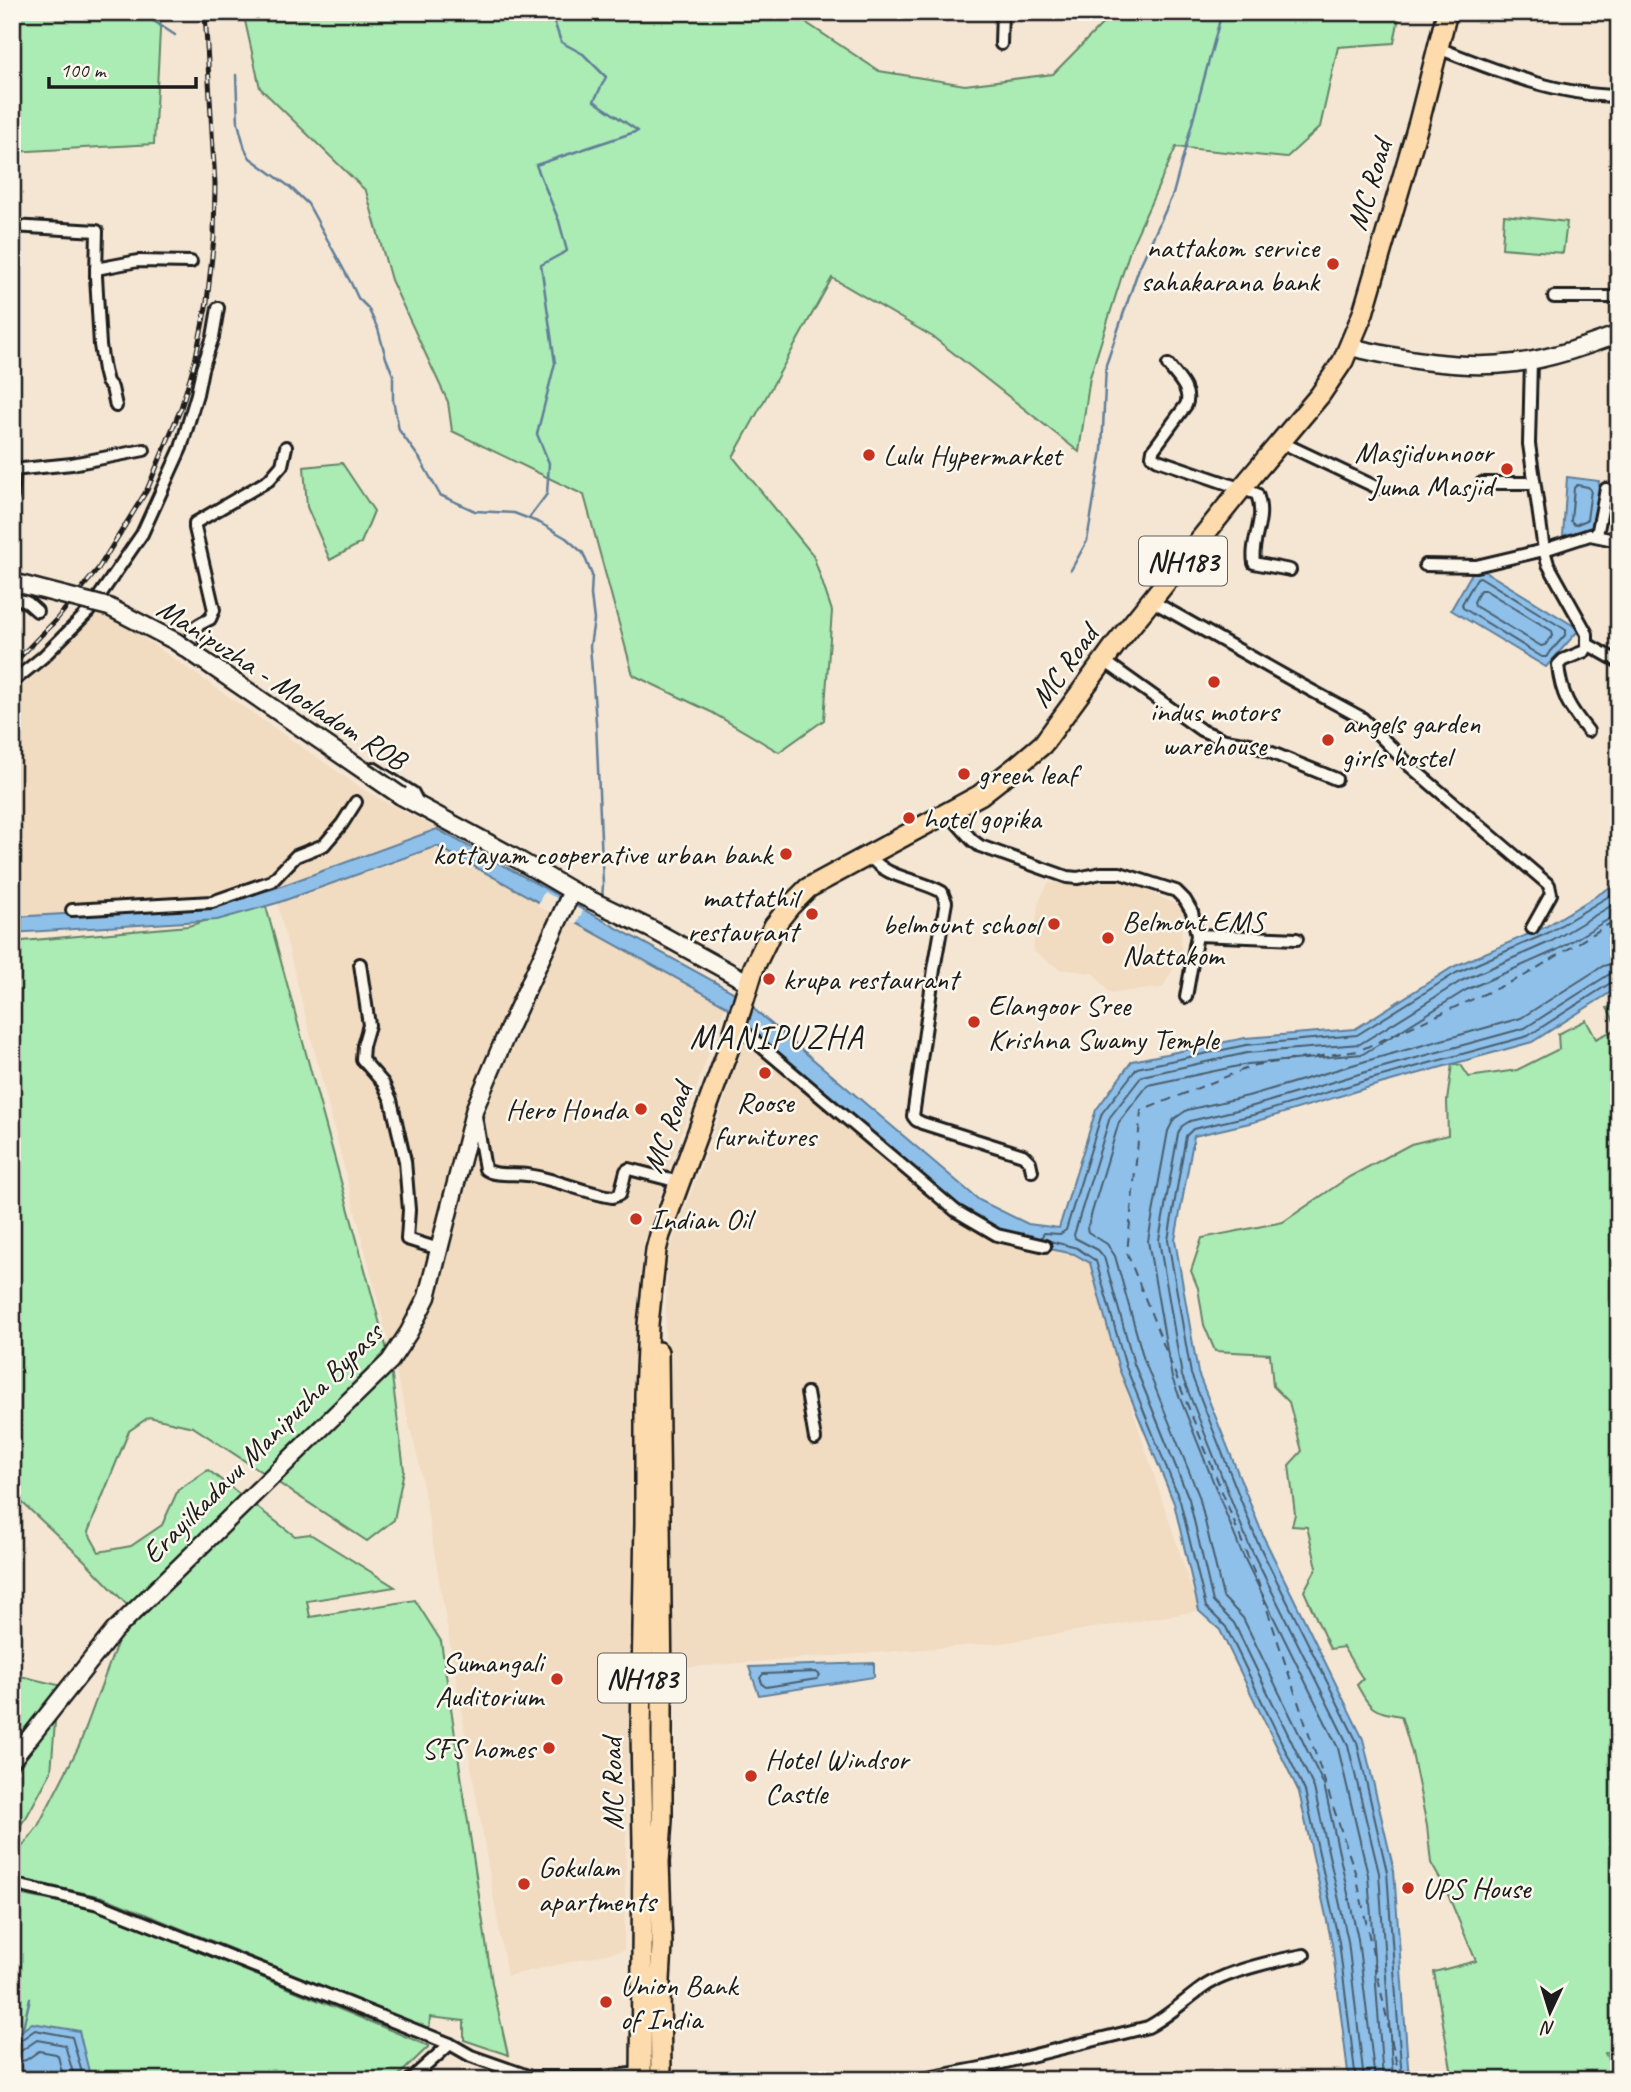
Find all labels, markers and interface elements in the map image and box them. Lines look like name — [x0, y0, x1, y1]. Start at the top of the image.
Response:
scale bar — [49, 46, 196, 90]
text: 100 m — [60, 57, 107, 83]
street label: MC Road — [1337, 131, 1402, 235]
place label: nattakom service sahakarana bank — [1140, 228, 1321, 300]
marker: nattakom service sahakarana bank — [1325, 256, 1341, 272]
place label: Masjidunnoor Juma Masjid — [1354, 433, 1497, 505]
place label: Lulu Hypermarket — [883, 436, 1064, 474]
marker: Lulu Hypermarket — [861, 447, 877, 463]
marker: Masjidunnoor Juma Masjid — [1499, 461, 1515, 477]
road number: NH183 — [1139, 536, 1227, 586]
street label: Manipuzha - Mooladom ROB — [150, 589, 416, 780]
street label: MC Road — [1021, 614, 1109, 715]
marker: indus motors warehouse — [1206, 674, 1222, 690]
place label: indus motors warehouse — [1150, 692, 1281, 764]
place label: angels garden girls hostel — [1342, 704, 1481, 776]
marker: angels garden girls hostel — [1320, 732, 1336, 748]
place label: green leaf — [978, 755, 1083, 793]
marker: green leaf — [956, 766, 972, 782]
place label: hotel gopika — [923, 799, 1043, 837]
marker: hotel gopika — [901, 810, 917, 826]
place label: kottayam cooperative urban bank — [433, 835, 774, 873]
marker: kottayam cooperative urban bank — [778, 846, 794, 862]
place label: mattathil restaurant — [687, 878, 803, 950]
place label: Belmont EMS Nattakom — [1122, 902, 1267, 974]
place label: belmount school — [882, 905, 1045, 943]
marker: mattathil restaurant — [804, 906, 820, 922]
marker: belmount school — [1046, 916, 1062, 932]
marker: Belmont EMS Nattakom — [1100, 930, 1116, 946]
place label: krupa restaurant — [783, 960, 962, 998]
marker: krupa restaurant — [761, 971, 777, 987]
place label: Elangoor Sree Krishna Swamy Temple — [988, 986, 1221, 1058]
marker: Elangoor Sree Krishna Swamy Temple — [966, 1014, 982, 1030]
district label: MANIPUZHA — [690, 1016, 864, 1058]
marker: Roose furnitures — [757, 1065, 773, 1081]
street label: MC Road — [633, 1074, 702, 1178]
place label: Roose furnitures — [714, 1083, 819, 1155]
place label: Hero Honda — [506, 1090, 629, 1128]
marker: Hero Honda — [633, 1101, 649, 1117]
place label: Indian Oil — [650, 1200, 756, 1238]
marker: Indian Oil — [628, 1211, 644, 1227]
street label: Erayilkadavu Manipuzha Bypass — [133, 1312, 393, 1572]
place label: Sumangali Auditorium — [435, 1643, 546, 1715]
road number: NH183 — [598, 1654, 686, 1702]
marker: Sumangali Auditorium — [549, 1671, 565, 1687]
place label: SFS homes — [421, 1729, 538, 1767]
street label: MC Road — [592, 1733, 632, 1831]
marker: SFS homes — [541, 1740, 557, 1756]
place label: Hotel Windsor Castle — [765, 1740, 911, 1812]
marker: Hotel Windsor Castle — [743, 1768, 759, 1784]
place label: Gokulam apartments — [538, 1848, 658, 1920]
place label: UPS House — [1422, 1869, 1532, 1907]
marker: Gokulam apartments — [516, 1876, 532, 1892]
marker: UPS House — [1400, 1880, 1416, 1896]
place label: Union Bank of India — [620, 1966, 739, 2038]
north arrow — [1516, 1976, 1586, 2046]
marker: Union Bank of India — [598, 1994, 614, 2010]
text: N — [1539, 2015, 1556, 2040]

